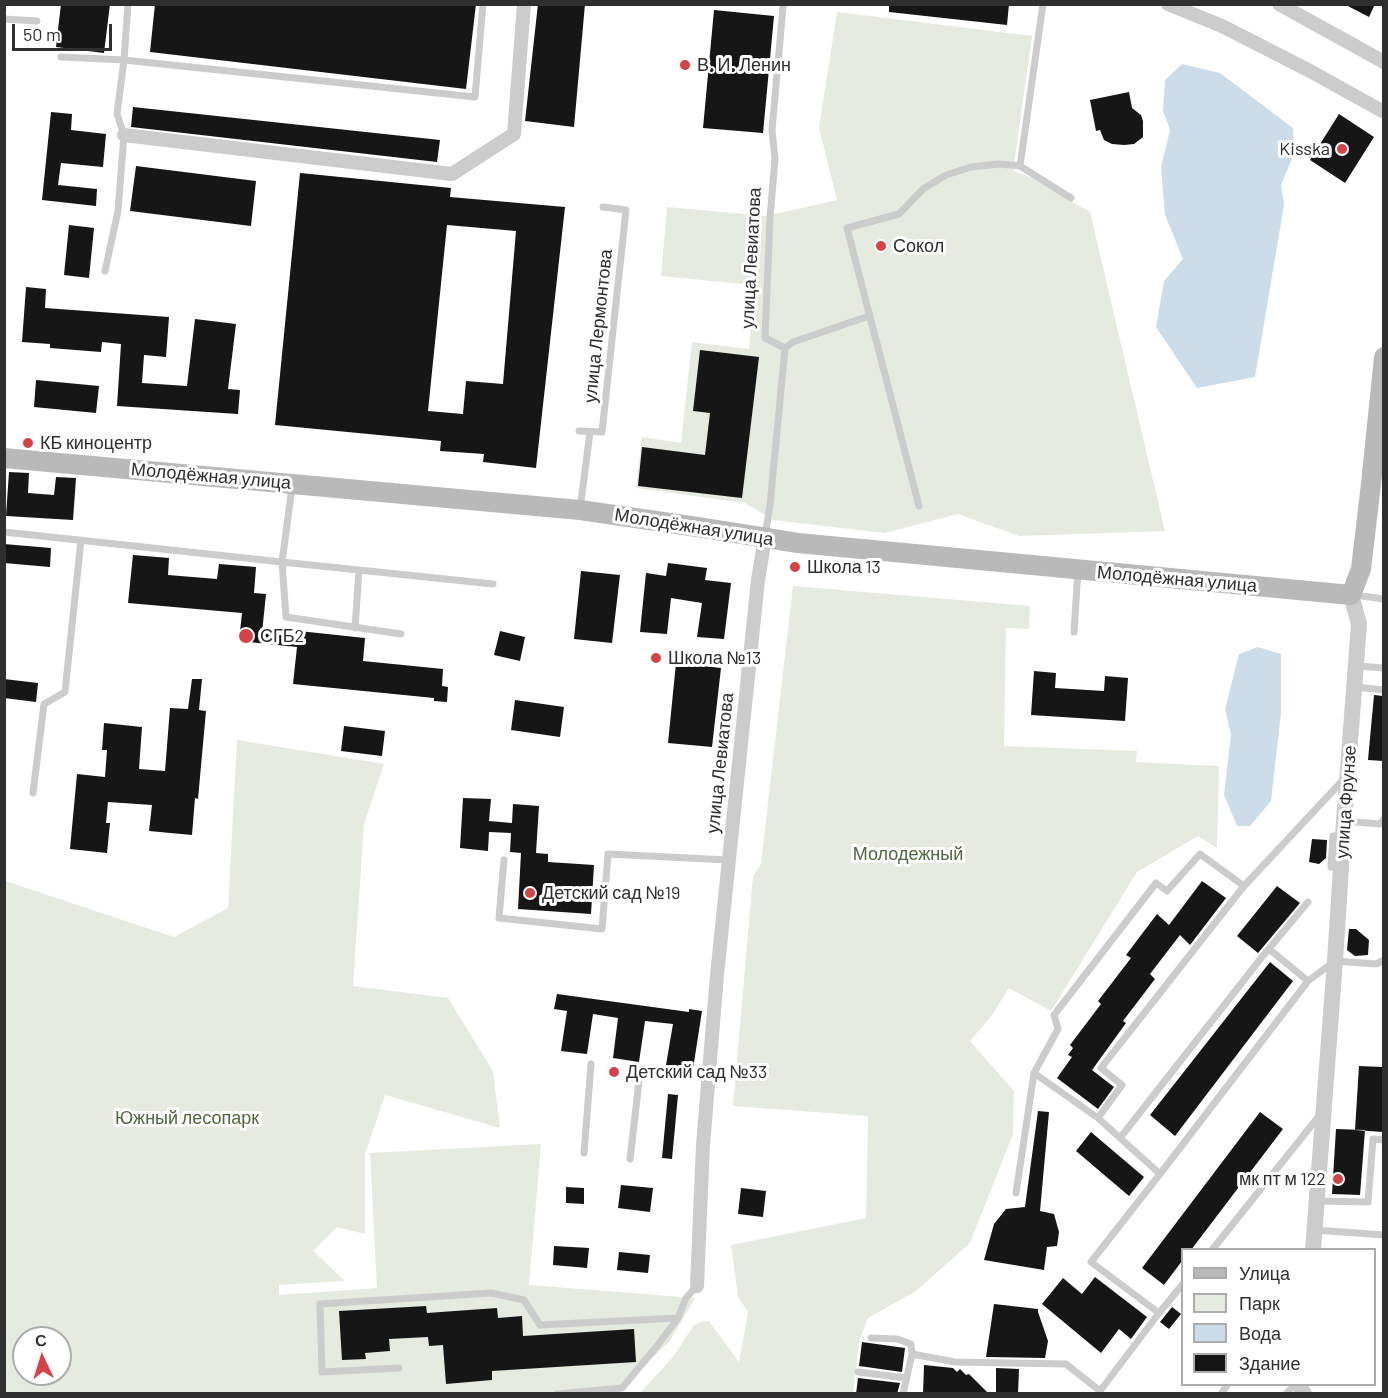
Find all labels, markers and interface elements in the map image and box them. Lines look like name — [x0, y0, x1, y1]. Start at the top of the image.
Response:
scale bar — [15, 12, 116, 50]
text: 50 m — [23, 23, 61, 45]
place label: В. И. Ленин — [697, 54, 791, 76]
marker: В. И. Ленин — [678, 58, 692, 72]
place label: Kisska — [1279, 138, 1330, 160]
marker: Kisska — [1335, 142, 1349, 156]
street label: улица Левиатова — [737, 187, 765, 329]
place label: Сокол — [893, 235, 944, 257]
marker: Сокол — [874, 239, 888, 253]
street label: улица Лермонтова — [579, 248, 617, 404]
place label: КБ киноцентр — [40, 432, 152, 454]
marker: КБ киноцентр — [21, 436, 35, 450]
street label: Молодёжная улица — [130, 458, 292, 494]
street label: Молодёжная улица — [613, 504, 775, 550]
place label: Школа 13 — [807, 556, 881, 578]
marker: Школа 13 — [788, 560, 802, 574]
street label: Молодёжная улица — [1096, 561, 1258, 597]
place label: СГБ2 — [260, 625, 304, 647]
marker: СГБ2 — [237, 627, 255, 645]
place label: Школа №13 — [668, 647, 761, 669]
marker: Школа №13 — [649, 651, 663, 665]
street label: улица Левиатова — [702, 691, 738, 835]
street label: улица Фрунзе — [1331, 745, 1361, 859]
park label: Молодежный — [853, 843, 963, 865]
place label: Детский сад №19 — [542, 882, 680, 904]
marker: Детский сад №19 — [523, 886, 537, 900]
place label: Детский сад №33 — [626, 1061, 767, 1083]
marker: Детский сад №33 — [607, 1065, 621, 1079]
park label: Южный лесопарк — [115, 1107, 259, 1129]
place label: мк пт м 122 — [1239, 1168, 1326, 1190]
marker: мк пт м 122 — [1331, 1172, 1345, 1186]
legend — [1181, 1248, 1376, 1386]
text: Улица — [1239, 1262, 1290, 1284]
text: Парк — [1239, 1292, 1280, 1314]
text: Вода — [1239, 1322, 1281, 1344]
north arrow — [12, 1326, 72, 1386]
text: С — [34, 1330, 47, 1349]
text: Здание — [1239, 1352, 1300, 1374]

